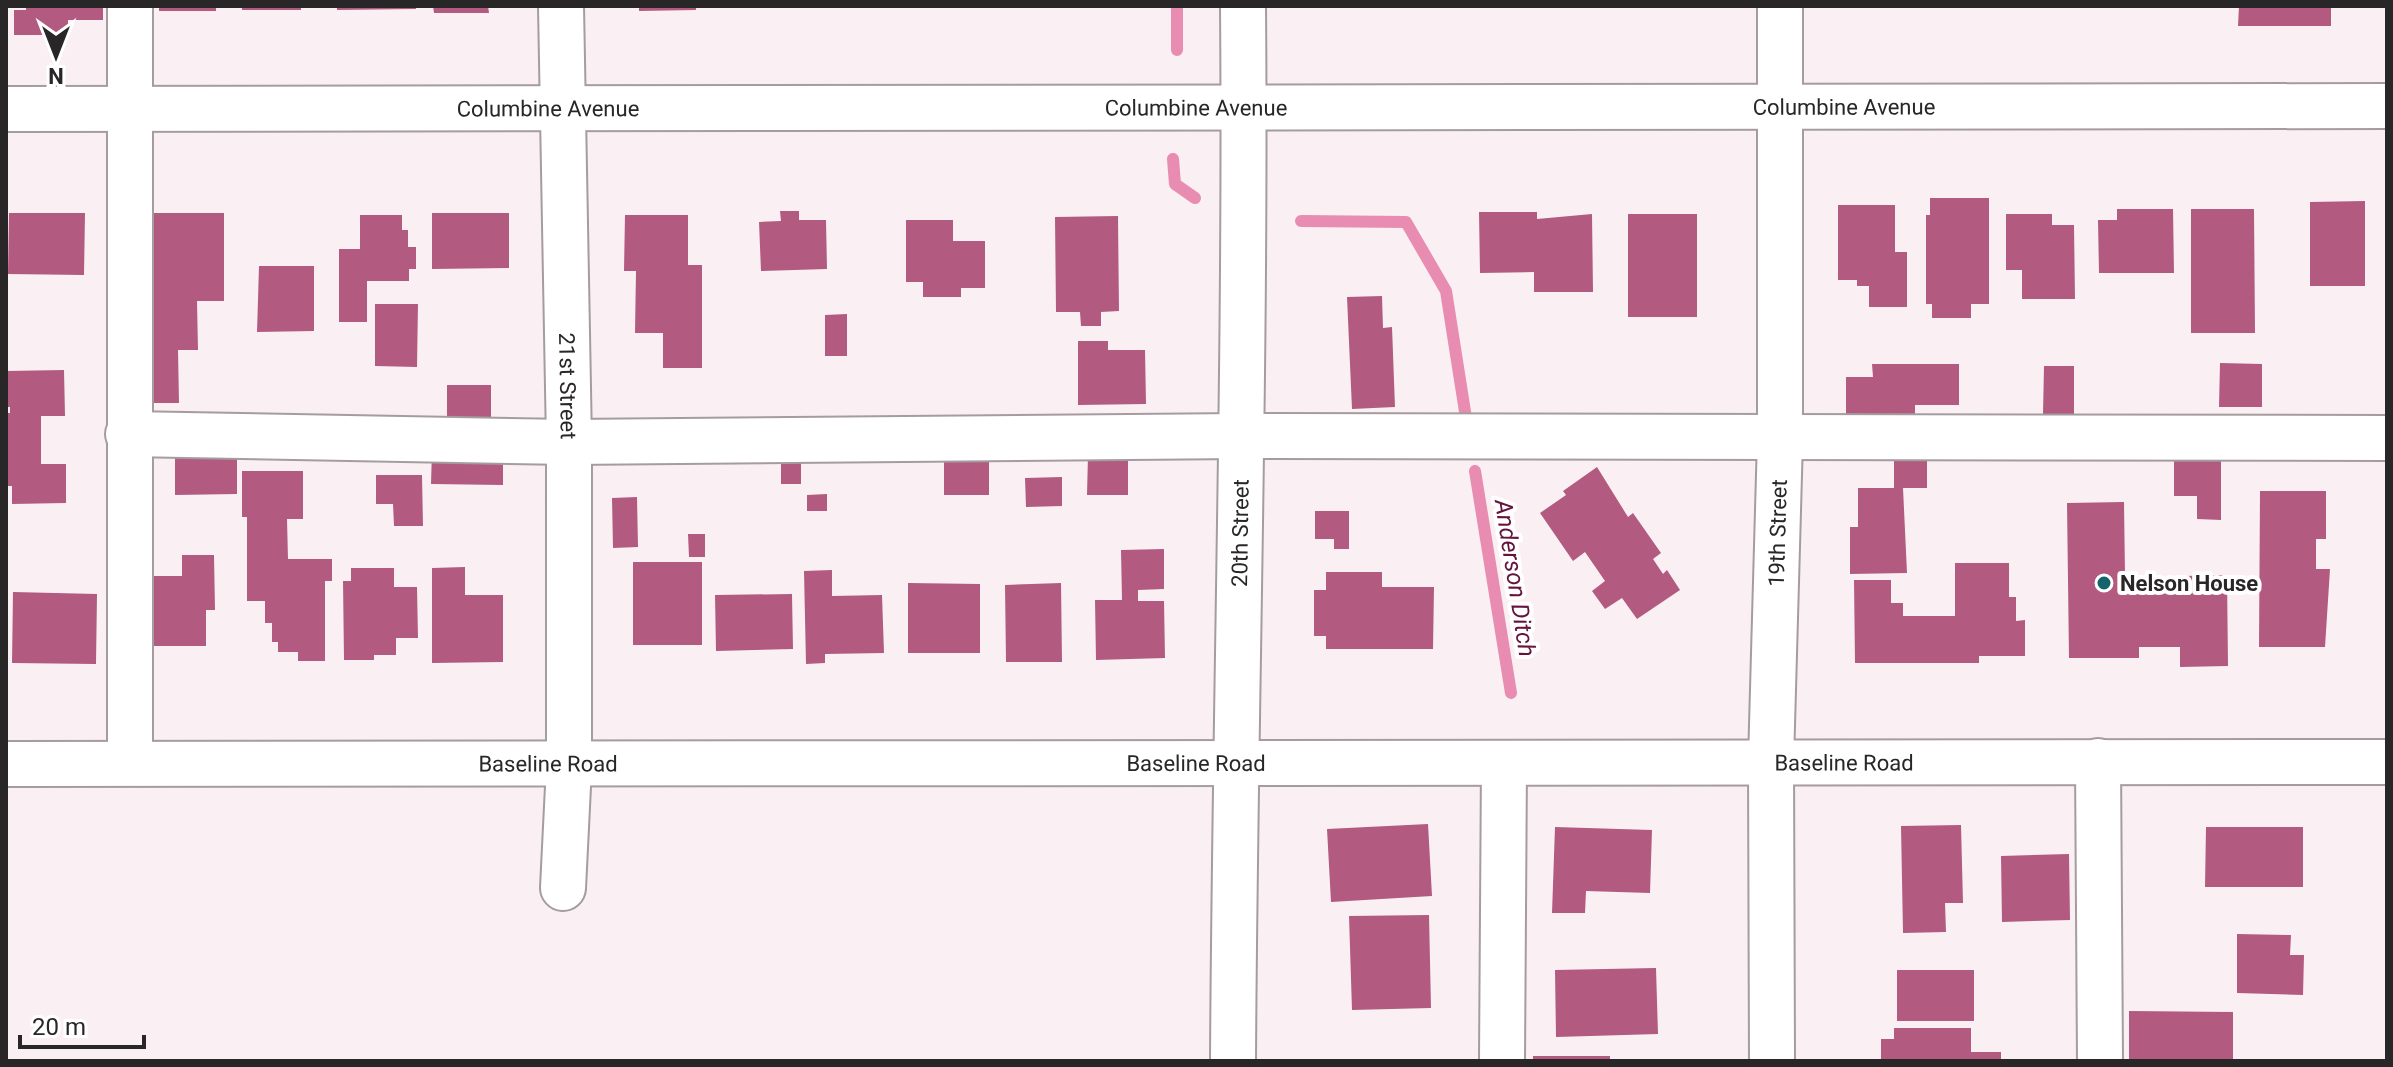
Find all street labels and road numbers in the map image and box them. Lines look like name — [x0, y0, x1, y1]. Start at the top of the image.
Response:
street label: Columbine Avenue — [1753, 94, 1935, 119]
street label: Columbine Avenue — [1105, 95, 1287, 120]
street label: Columbine Avenue — [457, 96, 639, 121]
street label: 21st Street — [554, 332, 581, 440]
street label: 20th Street — [1227, 479, 1253, 587]
street label: 19th Street — [1763, 479, 1791, 587]
street label: Baseline Road — [1126, 750, 1266, 776]
street label: Baseline Road — [1774, 750, 1914, 775]
street label: Baseline Road — [478, 751, 618, 776]

